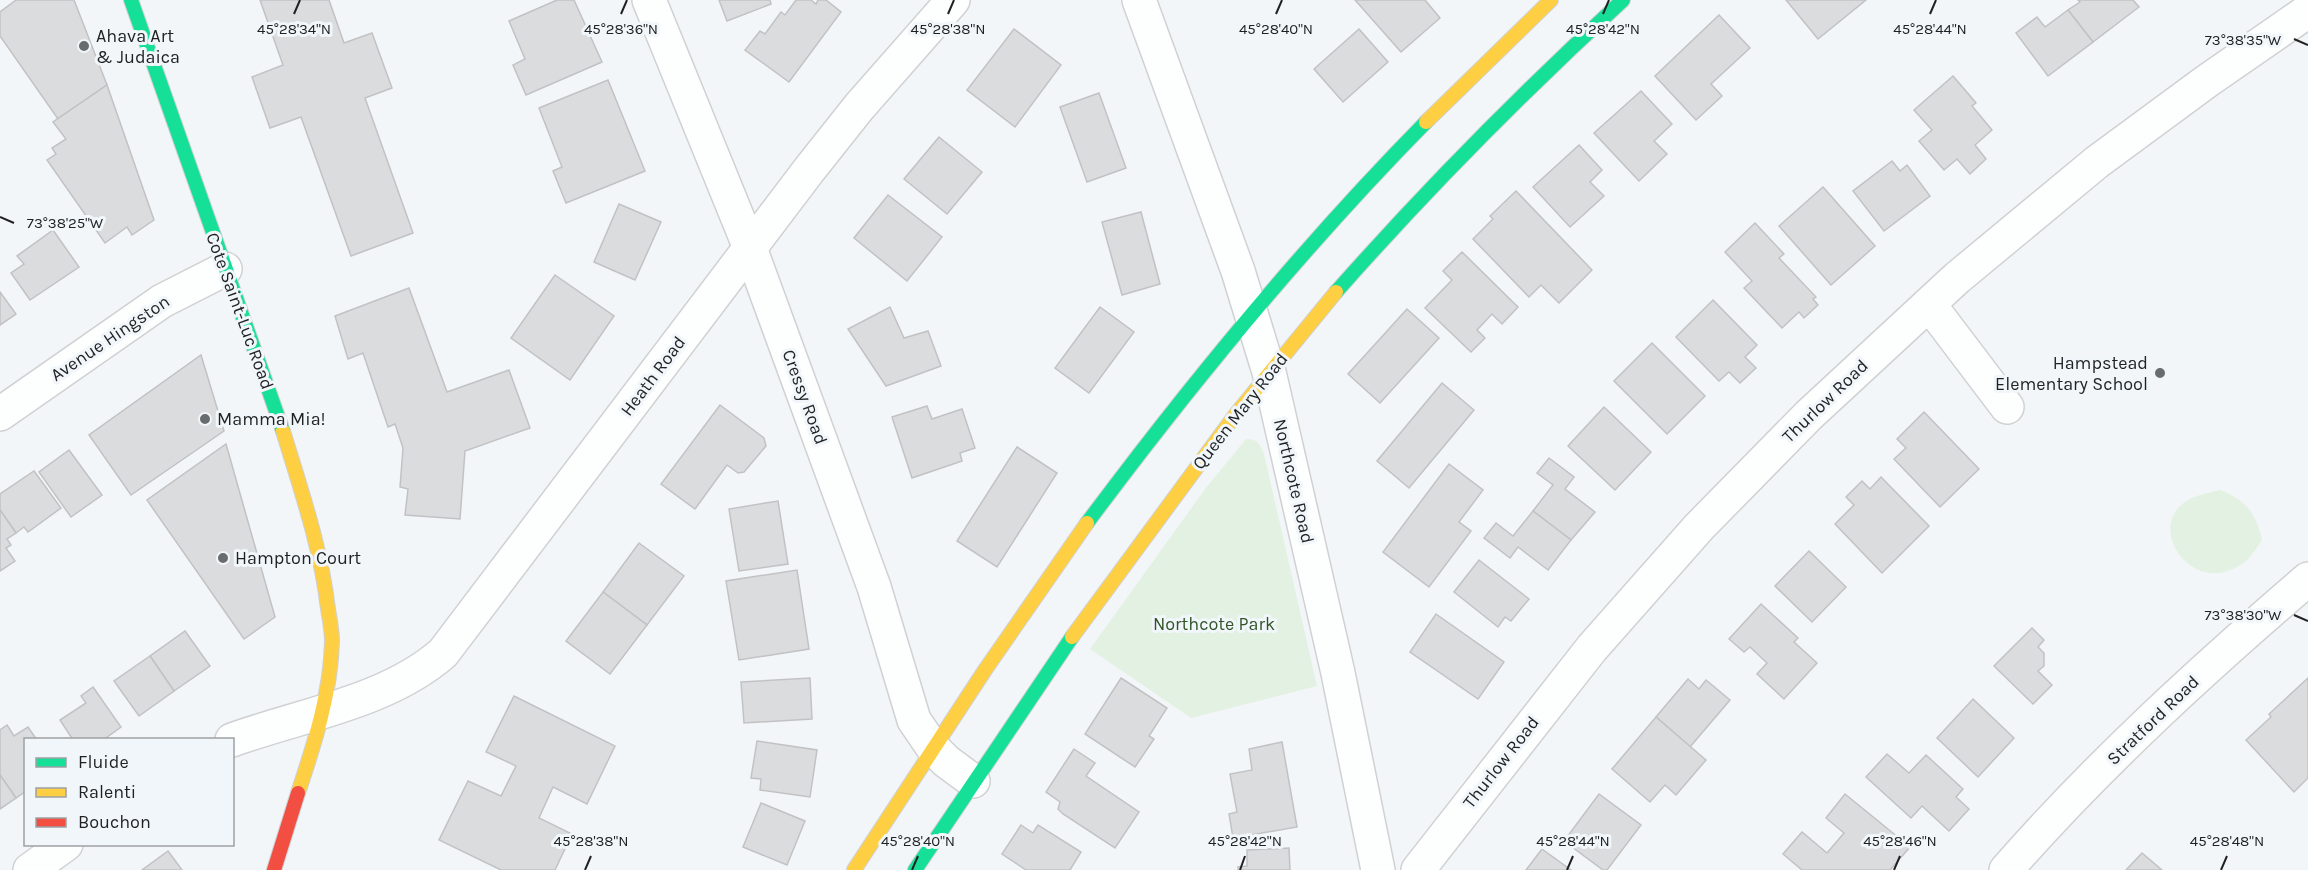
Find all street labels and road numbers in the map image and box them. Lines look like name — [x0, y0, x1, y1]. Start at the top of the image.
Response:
street label: Cote Saint-Luc Road — [201, 229, 279, 393]
street label: Avenue Hingston — [46, 290, 174, 386]
street label: Heath Road — [616, 332, 690, 420]
street label: Cressy Road — [778, 347, 832, 447]
street label: Queen Mary Road — [1188, 348, 1292, 474]
street label: Thurlow Road — [1777, 355, 1873, 447]
street label: Northcote Road — [1269, 417, 1319, 545]
street label: Stratford Road — [2102, 671, 2204, 769]
street label: Thurlow Road — [1458, 712, 1544, 812]

